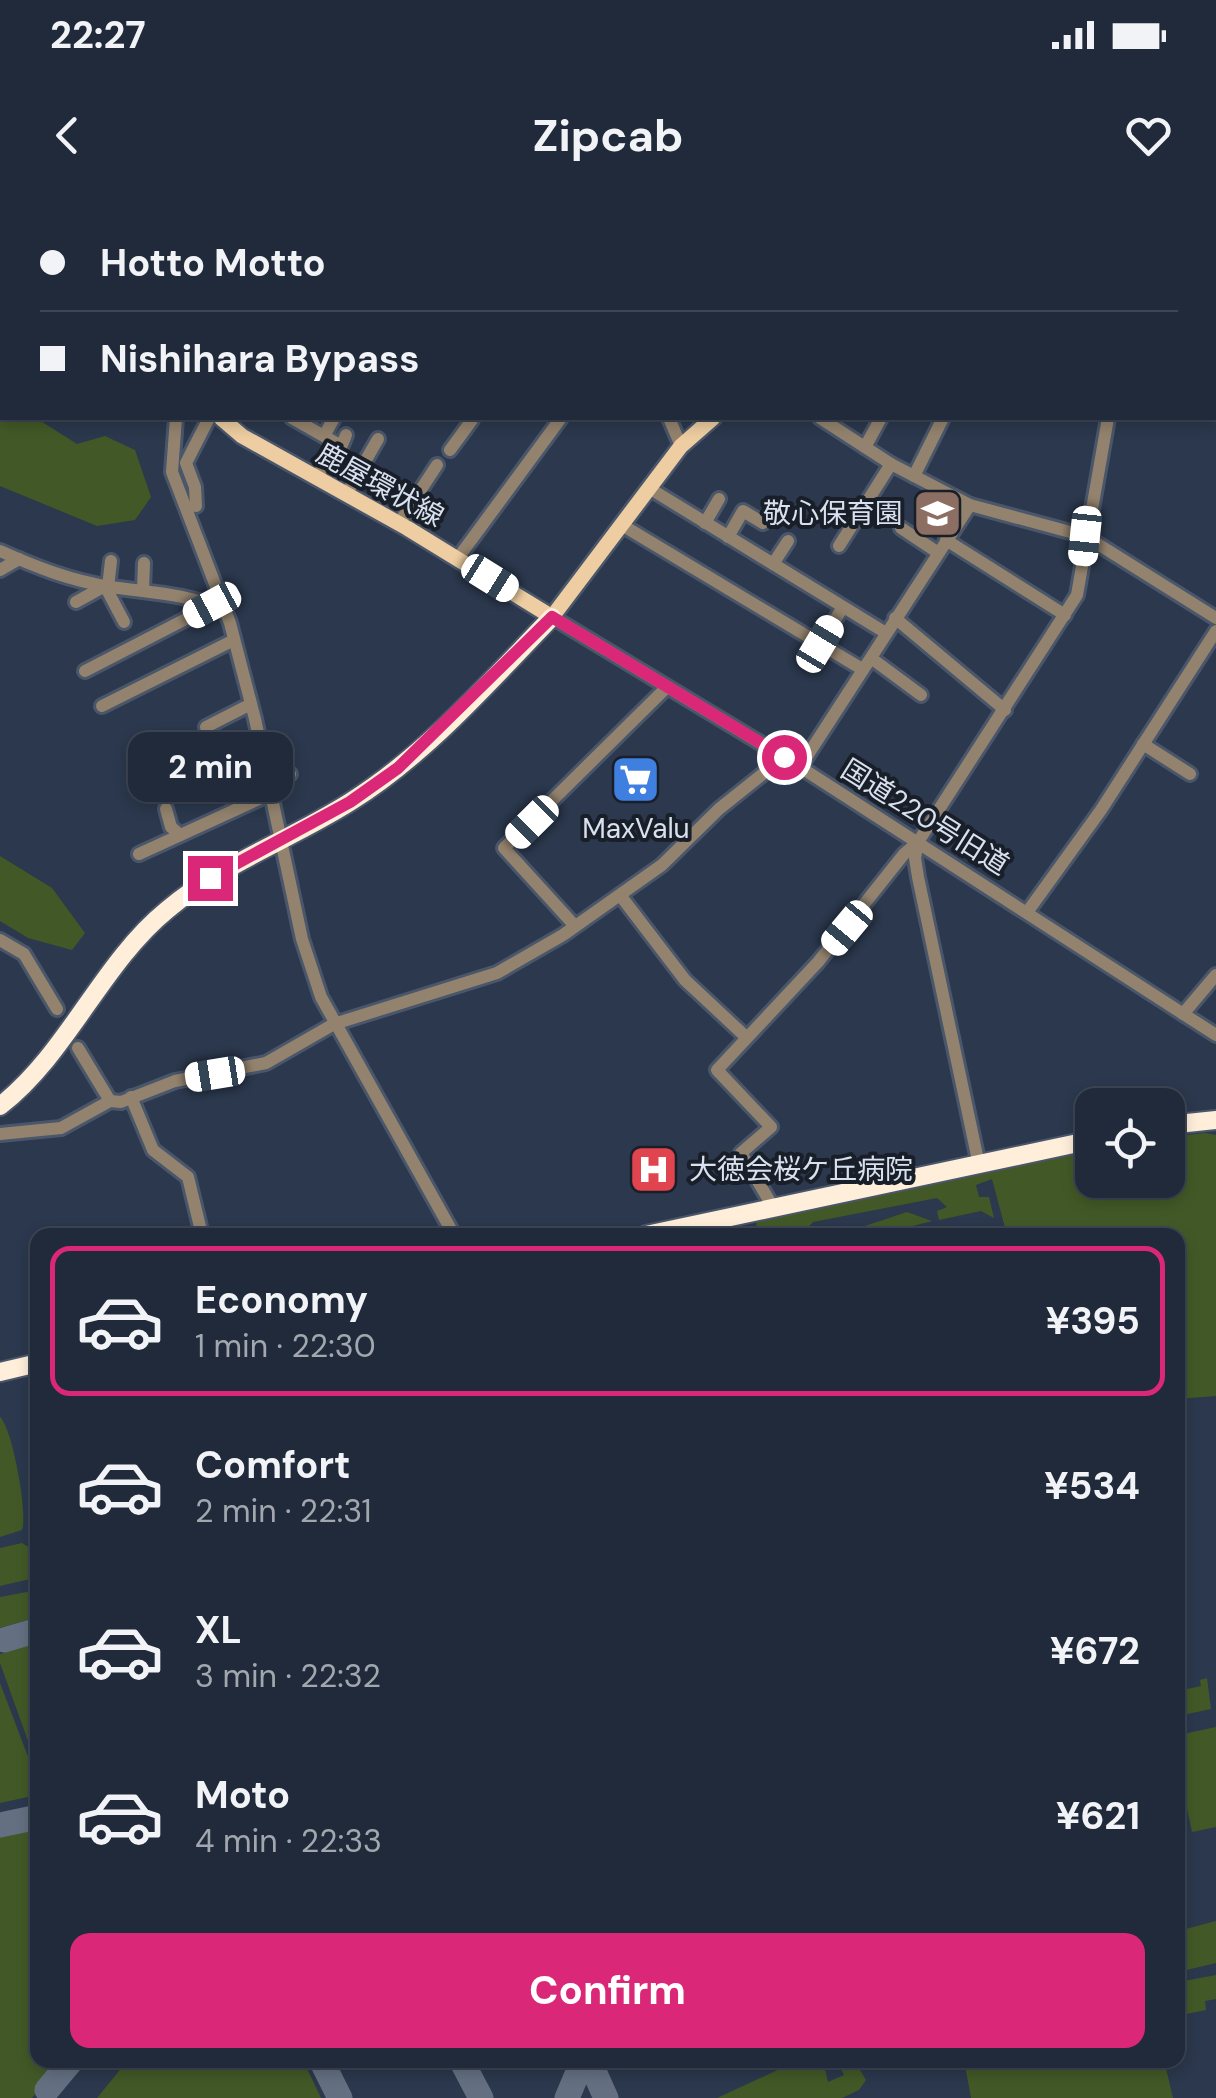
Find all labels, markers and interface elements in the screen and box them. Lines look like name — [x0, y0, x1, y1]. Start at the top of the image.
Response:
text: 22:27 — [50, 10, 146, 60]
text: Zipcab — [533, 106, 683, 165]
icon: back — [40, 108, 95, 163]
icon: heart — [1121, 108, 1176, 163]
text: Hotto Motto — [100, 238, 326, 288]
text: Nishihara Bypass — [100, 334, 420, 384]
street label: 鹿屋環状線 — [310, 435, 450, 535]
school or university icon: 敬心保育園 — [912, 487, 964, 539]
place label: 敬心保育園 — [763, 495, 903, 532]
car — [1067, 505, 1103, 567]
car — [457, 549, 523, 607]
car — [178, 578, 246, 632]
car — [792, 611, 848, 677]
callout: 2 min — [128, 733, 292, 803]
route start — [762, 735, 807, 780]
text: 2 min — [168, 746, 253, 788]
street label: 国道220号旧道 — [834, 751, 1016, 883]
supermarket icon: MaxValu — [610, 754, 662, 806]
car — [500, 790, 564, 854]
place label: MaxValu — [582, 810, 690, 847]
route end — [188, 856, 233, 901]
car — [816, 895, 878, 961]
car — [183, 1054, 247, 1094]
map controls — [1075, 1088, 1185, 1198]
button: locate — [1075, 1088, 1185, 1198]
hospital icon: 大徳会桜ケ丘病院 — [628, 1143, 680, 1195]
place label: 大徳会桜ケ丘病院 — [689, 1151, 913, 1188]
text: Economy — [195, 1275, 368, 1325]
icon: car — [75, 1276, 165, 1366]
text: ¥395 — [1046, 1296, 1140, 1346]
text: 1 min · 22:30 — [195, 1325, 376, 1367]
text: Comfort — [195, 1440, 351, 1490]
icon: car — [75, 1441, 165, 1531]
text: ¥534 — [1044, 1461, 1140, 1511]
text: 2 min · 22:31 — [195, 1490, 372, 1532]
text: XL — [195, 1605, 242, 1655]
icon: car — [75, 1606, 165, 1696]
text: ¥672 — [1050, 1626, 1140, 1676]
text: 3 min · 22:32 — [195, 1655, 381, 1697]
text: Moto — [195, 1770, 290, 1820]
icon: car — [75, 1771, 165, 1861]
text: ¥621 — [1056, 1791, 1140, 1841]
text: 4 min · 22:33 — [195, 1820, 382, 1862]
button: Confirm — [70, 1933, 1145, 2048]

